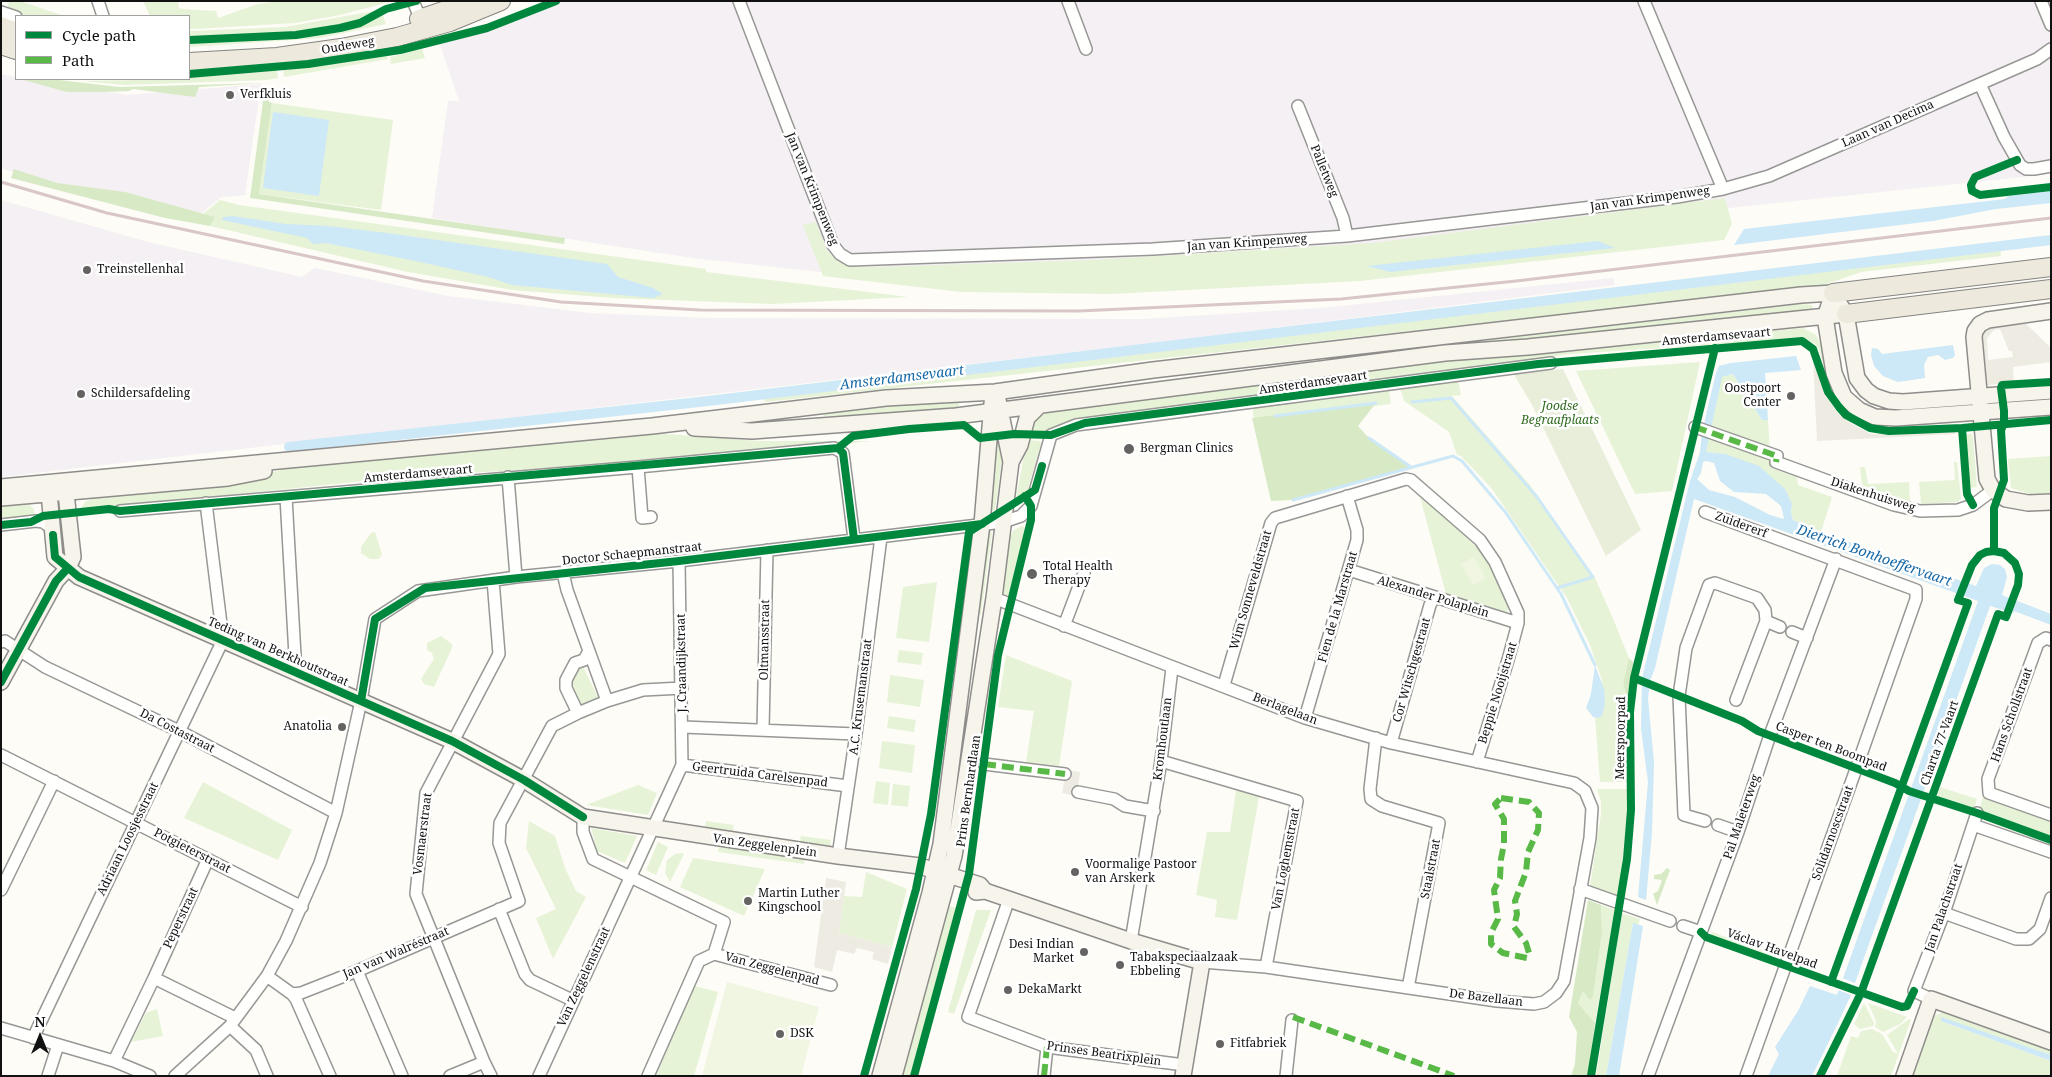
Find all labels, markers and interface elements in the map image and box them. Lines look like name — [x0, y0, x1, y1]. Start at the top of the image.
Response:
legend — [15, 15, 190, 80]
text: Cycle path — [62, 25, 136, 45]
street label: Oudeweg — [320, 34, 376, 58]
text: Path — [62, 50, 94, 70]
place label: Verfkluis — [240, 88, 291, 102]
marker: Verfkluis — [224, 89, 236, 101]
street label: Laan van Decima — [1840, 97, 1936, 151]
street label: Jan van Krimpenweg — [783, 130, 841, 248]
street label: Palletweg — [1307, 143, 1341, 199]
street label: Jan van Krimpenweg — [1589, 183, 1711, 215]
street label: Jan van Krimpenweg — [1186, 232, 1308, 254]
place label: Treinstellenhal — [97, 263, 184, 277]
marker: Treinstellenhal — [81, 264, 93, 276]
street label: Amsterdamsevaart — [1661, 325, 1771, 349]
water label: Amsterdamsevaart — [839, 362, 965, 394]
street label: Amsterdamsevaart — [1258, 368, 1368, 398]
place label: Oostpoort Center — [1724, 382, 1781, 410]
place label: Schildersafdeling — [91, 387, 190, 401]
marker: Schildersafdeling — [75, 388, 87, 400]
marker: Oostpoort Center — [1785, 390, 1797, 402]
park label: Joodse Begraafplaats — [1521, 400, 1599, 428]
marker: Bergman Clinics — [1122, 442, 1136, 456]
place label: Bergman Clinics — [1140, 442, 1233, 456]
street label: Amsterdamsevaart — [363, 462, 473, 486]
street label: Diakenhuisweg — [1829, 475, 1917, 515]
street label: Zuidererf — [1713, 509, 1769, 541]
water label: Dietrich Bonhoeffervaart — [1794, 522, 1954, 590]
street label: Wim Sonneveldstraat — [1227, 529, 1275, 651]
street label: Doctor Schaepmanstraat — [561, 539, 703, 569]
street label: Fien de la Marstraat — [1315, 550, 1361, 664]
place label: Total Health Therapy — [1043, 560, 1113, 588]
marker: Total Health Therapy — [1025, 567, 1039, 581]
street label: Alexander Polaplein — [1375, 573, 1491, 621]
street label: Oltmansstraat — [757, 599, 773, 681]
street label: J. Craandijkstraat — [674, 613, 690, 713]
street label: Teding van Berkhoutstraat — [205, 614, 351, 690]
street label: Cor Witschgestraat — [1390, 616, 1434, 724]
street label: A.C. Krusemanstraat — [847, 638, 875, 756]
street label: Beppie Nooijstraat — [1476, 640, 1520, 746]
street label: Hans Schollstraat — [1988, 666, 2036, 764]
street label: Berlagelaan — [1251, 690, 1319, 728]
street label: Meerspoorpad — [1613, 696, 1629, 780]
street label: Kromhoutlaan — [1151, 697, 1175, 781]
street label: Charta 77-Vaart — [1918, 699, 1962, 787]
street label: Da Costastraat — [137, 706, 217, 756]
street label: Casper ten Boompad — [1773, 719, 1889, 775]
place label: Anatolia — [284, 720, 332, 734]
marker: Anatolia — [336, 721, 348, 733]
street label: Prins Bernhardlaan — [954, 734, 984, 848]
street label: Geertruida Carelsenpad — [691, 760, 829, 790]
street label: Pal Maleterweg — [1721, 773, 1763, 861]
street label: Adriaan Loosjesstraat — [94, 780, 162, 898]
street label: Solidarnoscstraat — [1809, 784, 1857, 882]
street label: Vosmaerstraat — [411, 792, 435, 876]
street label: Van Loghemstraat — [1269, 807, 1303, 911]
street label: Potgieterstraat — [151, 825, 233, 877]
street label: Van Zeggelenplein — [712, 832, 818, 860]
street label: Staalstraat — [1418, 838, 1444, 900]
place label: Voormalige Pastoor van Arskerk — [1085, 858, 1197, 886]
street label: Jan Palachstraat — [1922, 862, 1966, 954]
marker: Voormalige Pastoor van Arskerk — [1069, 866, 1081, 878]
street label: Peperstraat — [161, 885, 201, 951]
place label: Martin Luther Kingschool — [758, 887, 840, 915]
marker: Martin Luther Kingschool — [742, 895, 754, 907]
street label: Jan van Walréstraat — [341, 924, 451, 982]
street label: Van Zeggelenstraat — [555, 925, 613, 1029]
street label: Václav Havelpad — [1725, 926, 1819, 972]
place label: Desi Indian Market — [1009, 938, 1074, 966]
marker: Desi Indian Market — [1078, 946, 1090, 958]
street label: Van Zeggelenpad — [723, 949, 821, 989]
place label: Tabakspeciaalzaak Ebbeling — [1130, 951, 1238, 979]
marker: Tabakspeciaalzaak Ebbeling — [1114, 959, 1126, 971]
place label: DekaMarkt — [1018, 983, 1082, 997]
marker: DekaMarkt — [1002, 984, 1014, 996]
street label: De Bazellaan — [1448, 986, 1524, 1010]
north arrow — [15, 1012, 65, 1062]
text: N — [34, 1012, 46, 1031]
place label: DSK — [790, 1027, 814, 1041]
marker: DSK — [774, 1028, 786, 1040]
place label: Fitfabriek — [1230, 1037, 1287, 1051]
marker: Fitfabriek — [1214, 1038, 1226, 1050]
street label: Prinses Beatrixplein — [1046, 1039, 1162, 1069]

